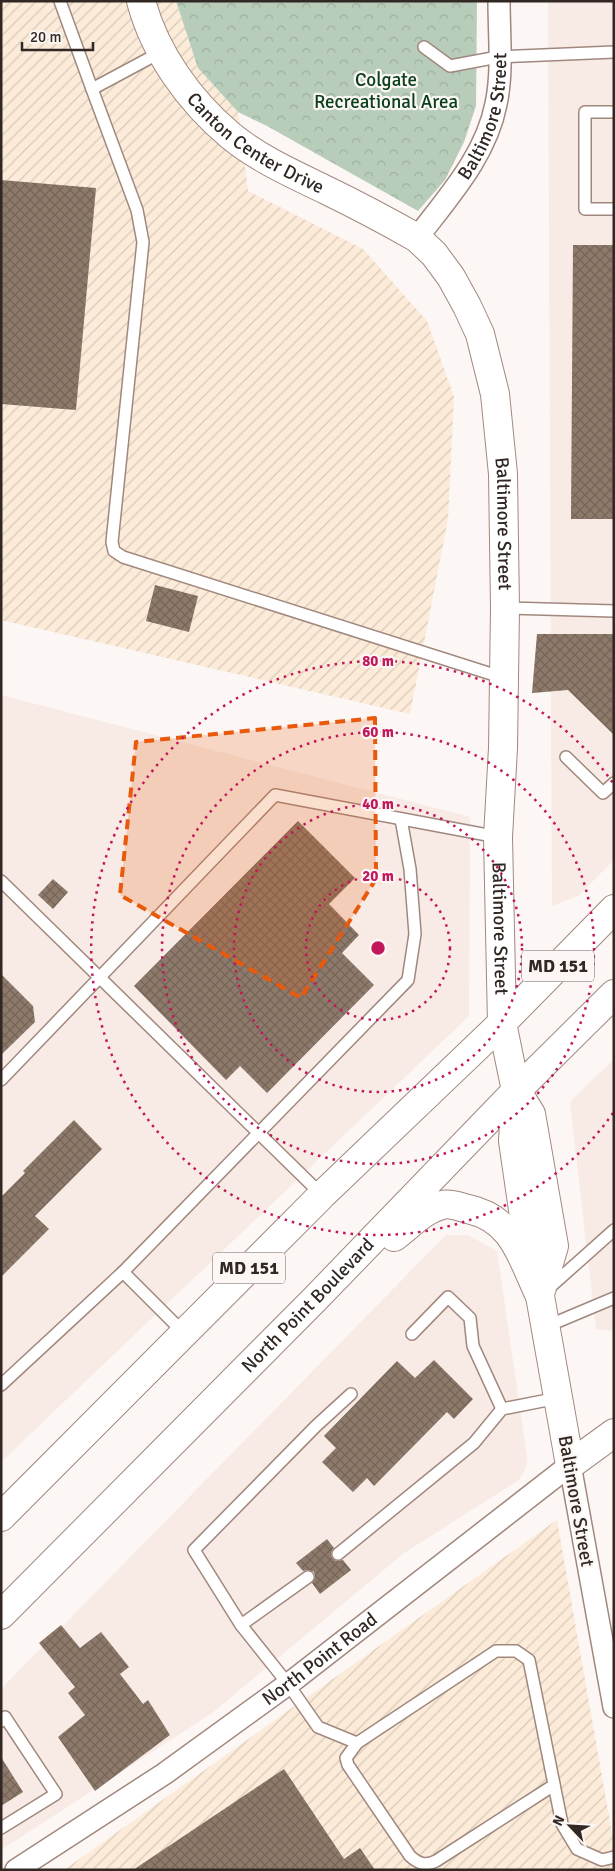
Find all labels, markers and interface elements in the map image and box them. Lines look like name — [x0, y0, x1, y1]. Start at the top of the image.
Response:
scale bar — [22, 20, 94, 52]
text: 20 m — [30, 28, 61, 46]
street label: Baltimore Street — [452, 52, 512, 185]
park label: Colgate Recreational Area — [314, 68, 458, 114]
street label: Canton Center Drive — [182, 88, 328, 199]
street label: Baltimore Street — [489, 456, 517, 591]
text: 80 m — [362, 652, 394, 670]
text: 60 m — [362, 723, 394, 741]
text: 40 m — [362, 795, 394, 813]
street label: Baltimore Street — [487, 862, 513, 996]
text: 20 m — [362, 867, 394, 885]
centre of rings — [369, 939, 387, 957]
road number: MD 151 — [522, 950, 594, 981]
street label: North Point Boulevard — [237, 1233, 379, 1378]
road number: MD 151 — [213, 1252, 285, 1284]
street label: Baltimore Street — [553, 1433, 599, 1569]
street label: North Point Road — [258, 1607, 382, 1711]
north arrow — [545, 1801, 595, 1851]
text: N — [549, 1813, 568, 1829]

